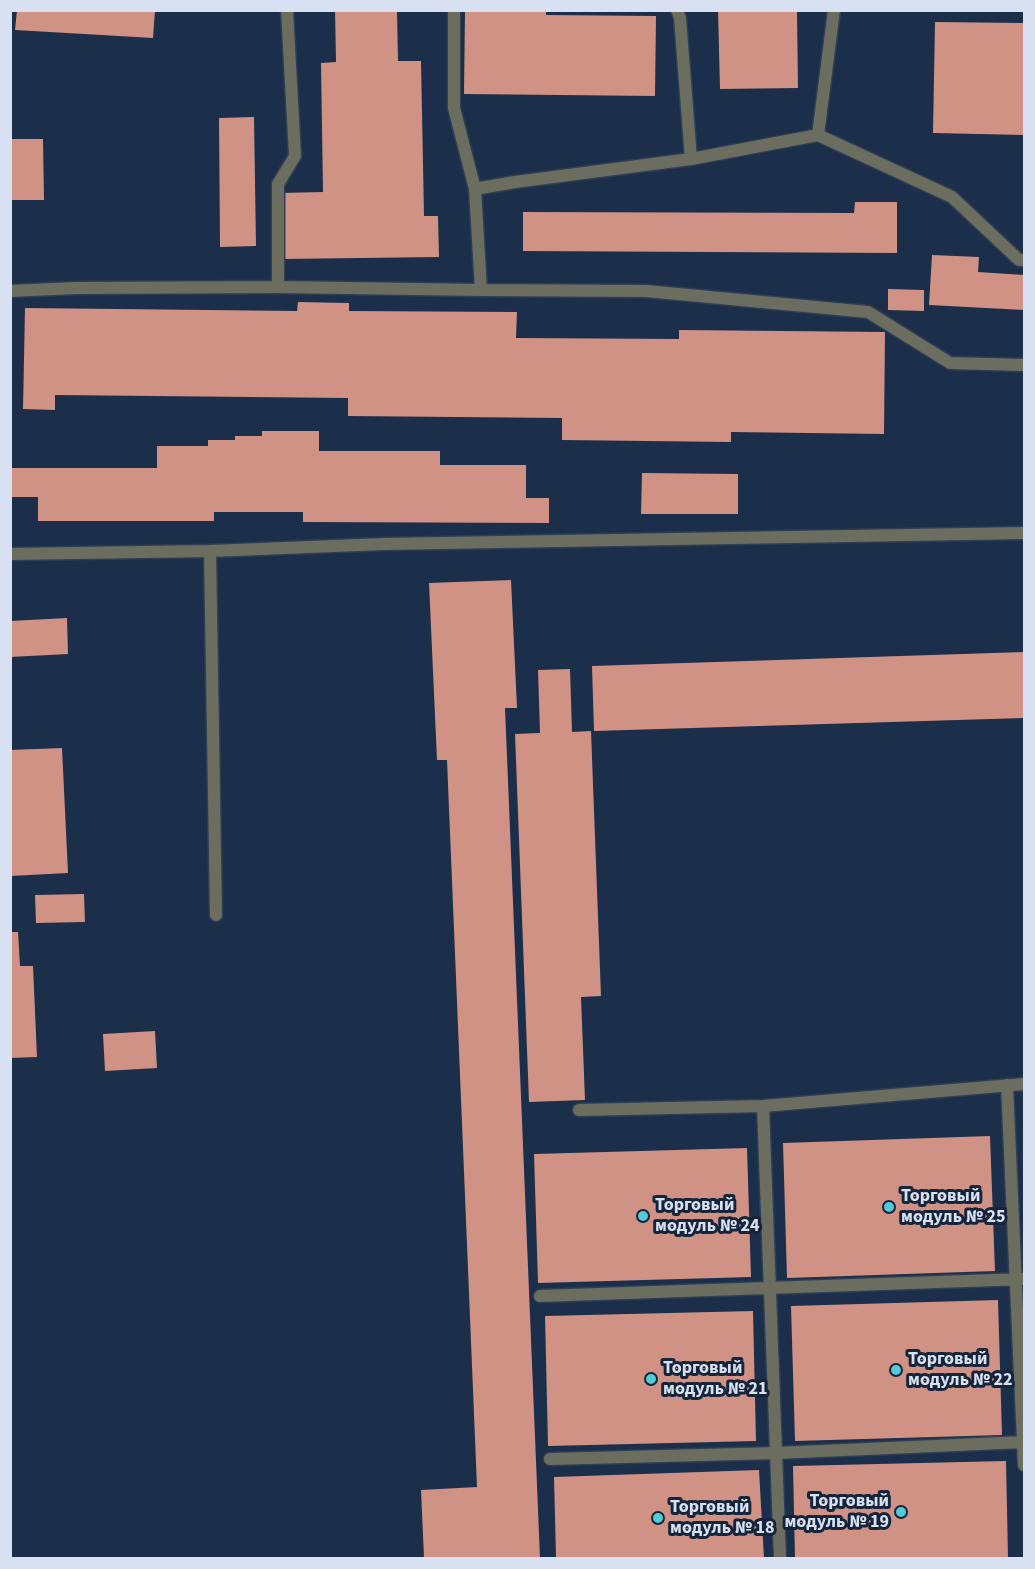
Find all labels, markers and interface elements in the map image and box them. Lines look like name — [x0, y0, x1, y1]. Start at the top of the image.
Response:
place label: Торговый модуль № 25 — [901, 1186, 1006, 1228]
place label: Торговый модуль № 24 — [655, 1195, 760, 1238]
marker: Торговый модуль № 25 — [882, 1200, 896, 1214]
marker: Торговый модуль № 24 — [636, 1209, 650, 1223]
place label: Торговый модуль № 22 — [908, 1349, 1013, 1392]
place label: Торговый модуль № 21 — [663, 1358, 768, 1400]
marker: Торговый модуль № 22 — [889, 1363, 903, 1377]
marker: Торговый модуль № 21 — [644, 1372, 658, 1386]
place label: Торговый модуль № 19 — [784, 1491, 889, 1534]
place label: Торговый модуль № 18 — [670, 1497, 775, 1540]
marker: Торговый модуль № 19 — [894, 1505, 908, 1519]
marker: Торговый модуль № 18 — [651, 1511, 665, 1525]

